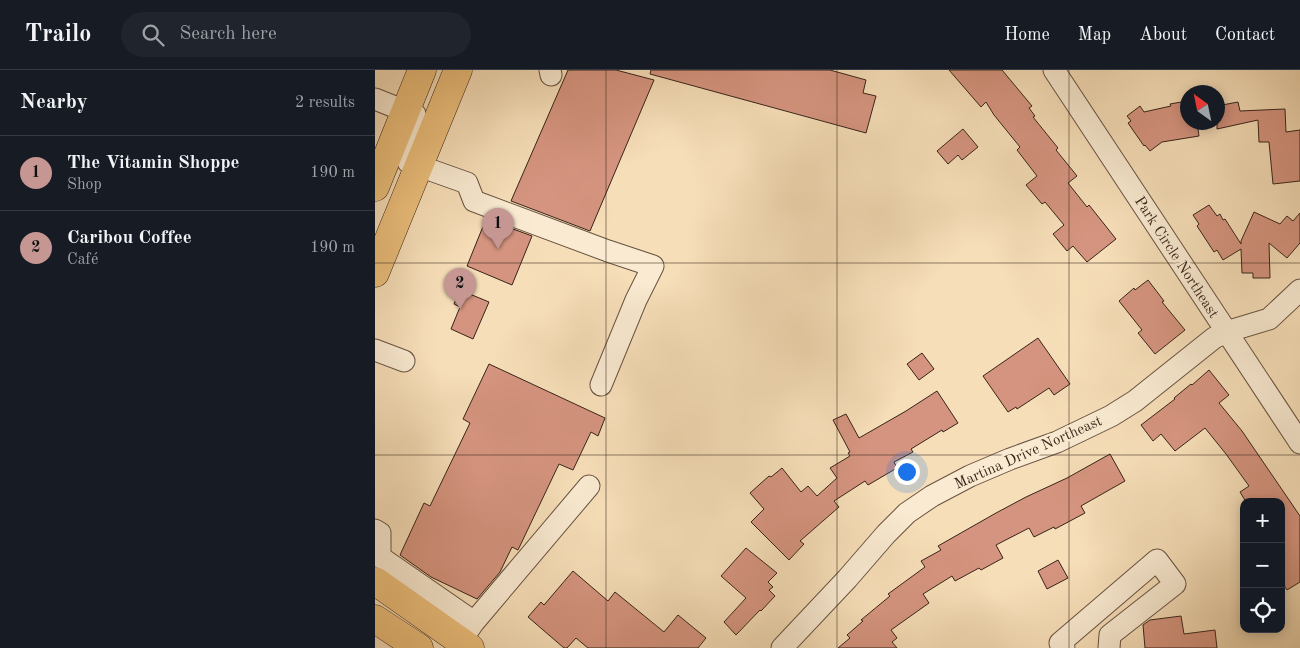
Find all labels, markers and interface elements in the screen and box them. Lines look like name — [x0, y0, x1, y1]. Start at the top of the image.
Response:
search box — [121, 12, 471, 57]
icon: search — [139, 21, 167, 49]
text: Trailo — [25, 23, 91, 47]
text: Search here — [179, 25, 277, 44]
text: Home — [1004, 26, 1050, 44]
text: Map — [1078, 26, 1111, 44]
text: About — [1139, 26, 1187, 44]
text: Contact — [1215, 26, 1275, 44]
north arrow — [1180, 85, 1225, 130]
text: Nearby — [20, 92, 88, 113]
text: 2 results — [295, 95, 355, 111]
text: The Vitamin Shoppe — [67, 154, 240, 173]
text: 1 — [31, 165, 41, 181]
text: 190 m — [310, 165, 355, 181]
text: Shop — [67, 177, 102, 193]
street label: Park Circle Northeast — [1131, 194, 1221, 321]
pin: 1 — [482, 208, 514, 249]
text: Caribou Coffee — [67, 229, 192, 248]
text: 2 — [31, 240, 41, 256]
text: 190 m — [310, 240, 355, 256]
text: Café — [67, 252, 98, 268]
pin: 2 — [444, 268, 476, 309]
street label: Martina Drive Northeast — [952, 414, 1105, 493]
your location — [894, 459, 920, 485]
map controls — [1240, 498, 1285, 633]
button: + — [1240, 498, 1285, 543]
button: − — [1240, 543, 1285, 588]
button: locate — [1240, 588, 1285, 633]

